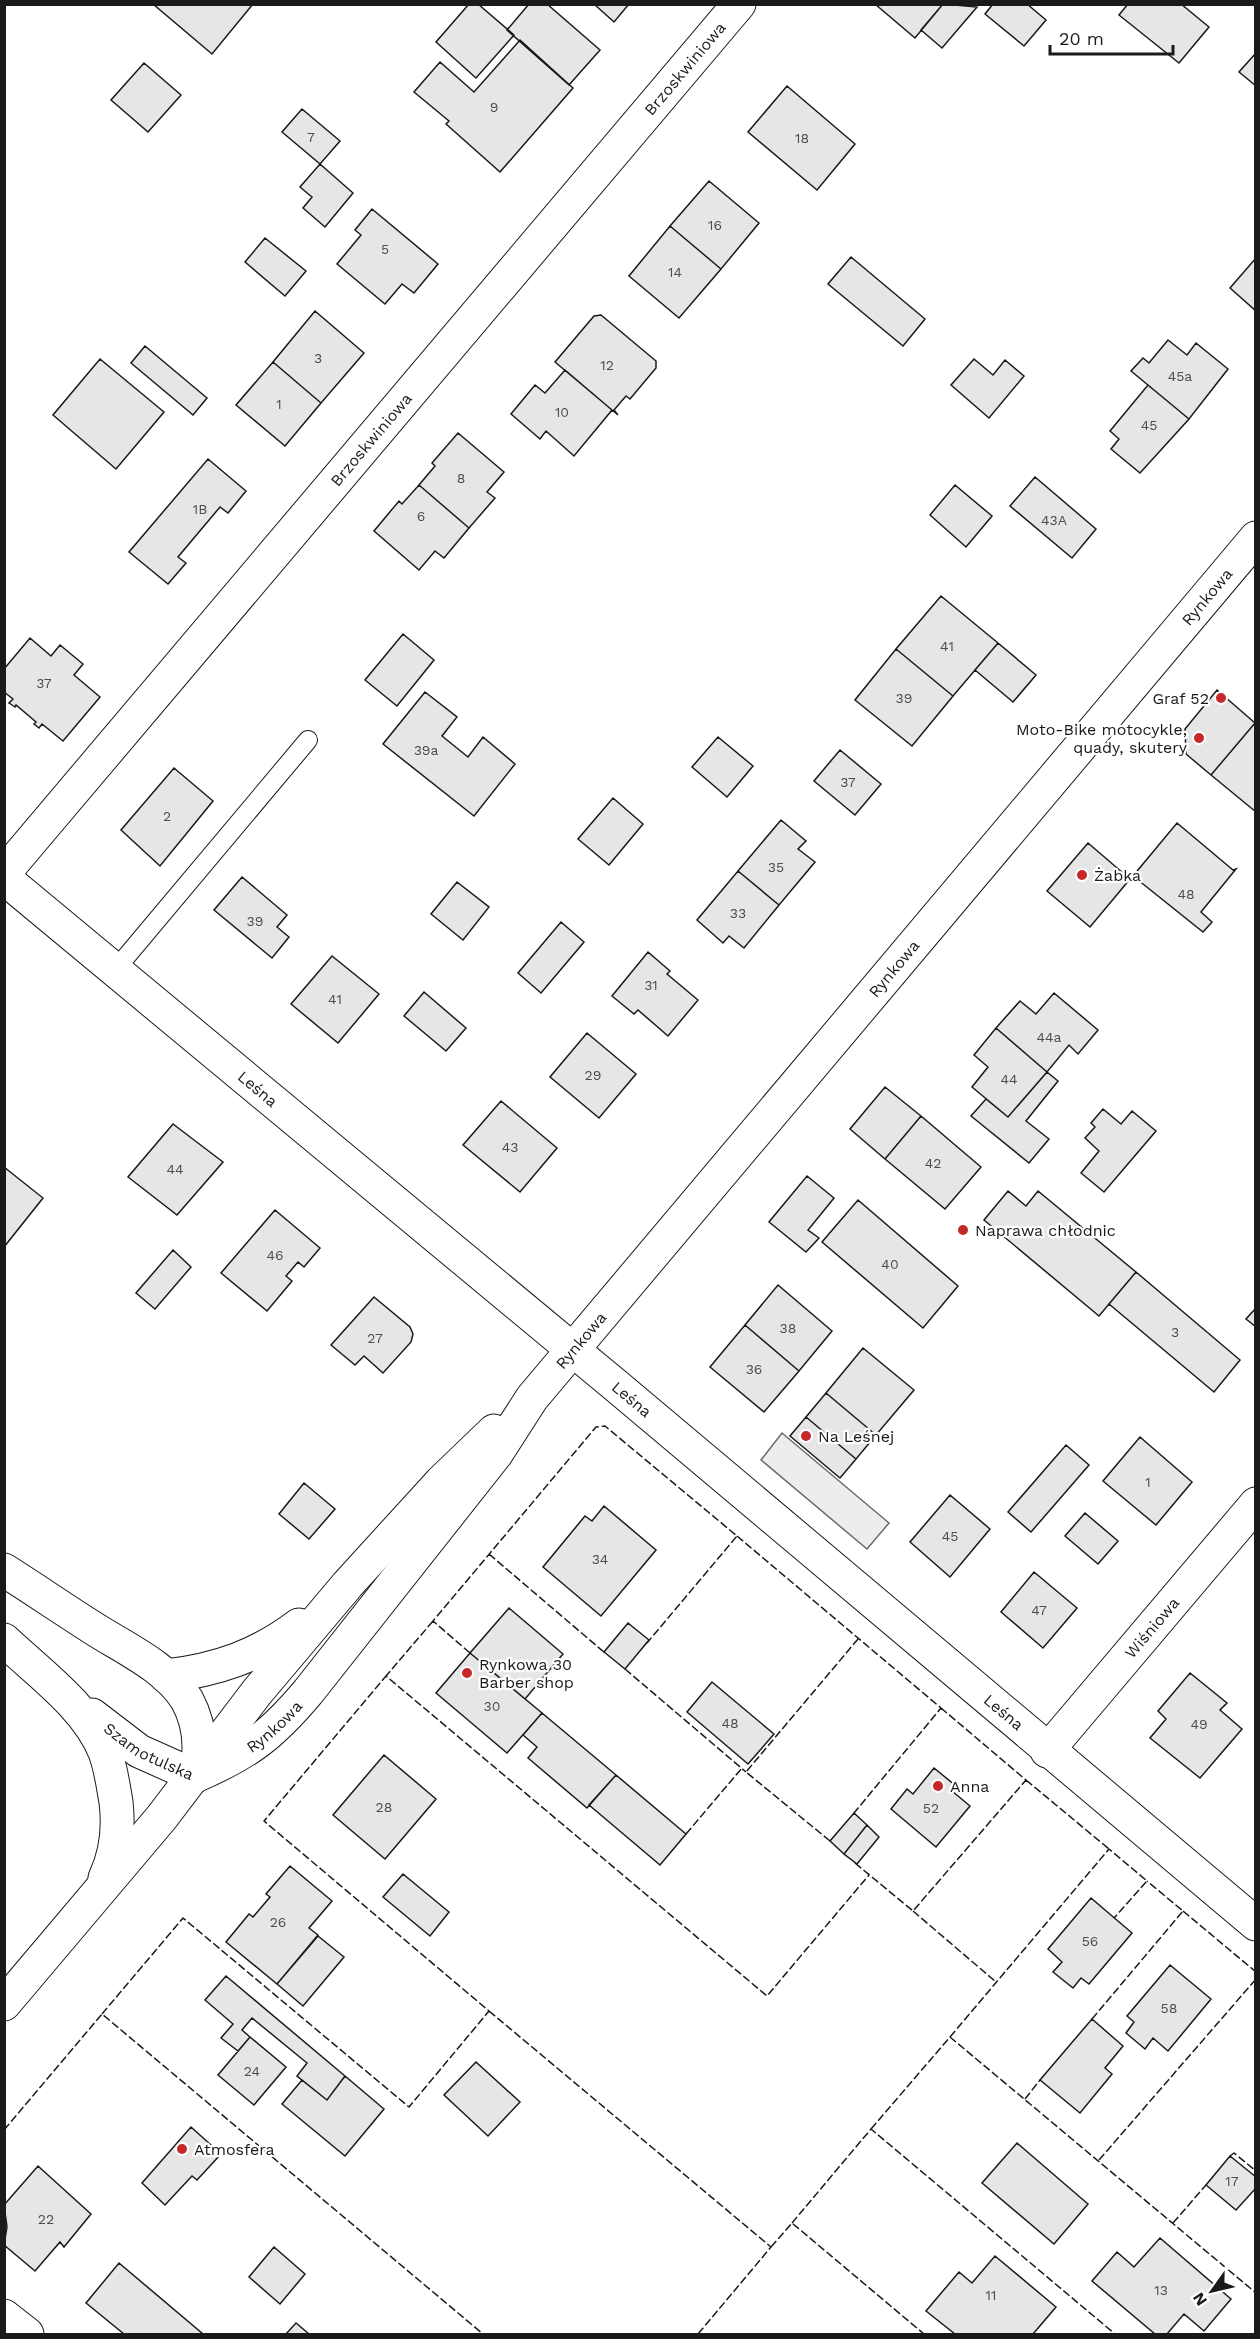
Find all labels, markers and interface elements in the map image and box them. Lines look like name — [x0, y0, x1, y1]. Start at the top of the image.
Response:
street label: Brzoskwiniowa — [640, 18, 730, 119]
scale bar — [1050, 18, 1173, 56]
text: 20 m — [1059, 28, 1104, 49]
house number: 9 — [490, 99, 498, 115]
house number: 7 — [307, 129, 315, 145]
house number: 18 — [795, 130, 809, 146]
house number: 16 — [708, 217, 722, 233]
house number: 5 — [381, 241, 389, 257]
house number: 14 — [668, 264, 682, 280]
house number: 3 — [314, 350, 322, 366]
house number: 12 — [600, 357, 614, 373]
house number: 45a — [1168, 368, 1192, 384]
street label: Brzoskwiniowa — [326, 389, 416, 490]
house number: 1 — [276, 396, 282, 412]
house number: 10 — [555, 404, 569, 420]
house number: 45 — [1141, 417, 1157, 433]
house number: 8 — [457, 470, 465, 486]
house number: 1B — [193, 501, 207, 517]
house number: 6 — [417, 508, 425, 524]
house number: 43A — [1041, 512, 1067, 528]
street label: Rynkowa — [1178, 564, 1236, 629]
house number: 41 — [940, 638, 954, 654]
house number: 37 — [36, 675, 52, 691]
place label: Graf 52 — [1152, 689, 1209, 708]
house number: 39 — [896, 690, 912, 706]
marker: Graf 52 — [1214, 691, 1228, 705]
place label: Moto-Bike motocykle, quady, skutery — [1016, 720, 1188, 757]
marker: Moto-Bike motocykle, quady, skutery — [1192, 731, 1206, 745]
house number: 39a — [414, 742, 438, 758]
house number: 37 — [840, 774, 856, 790]
house number: 2 — [163, 808, 171, 824]
house number: 35 — [768, 859, 784, 875]
place label: Żabka — [1094, 866, 1141, 885]
marker: Żabka — [1075, 868, 1089, 882]
house number: 48 — [1177, 886, 1195, 902]
house number: 33 — [730, 905, 746, 921]
house number: 39 — [247, 913, 263, 929]
street label: Rynkowa — [865, 936, 923, 1001]
house number: 31 — [644, 977, 658, 993]
house number: 41 — [328, 991, 342, 1007]
house number: 44a — [1036, 1029, 1062, 1045]
street label: Leśna — [234, 1067, 281, 1111]
house number: 29 — [585, 1067, 601, 1083]
house number: 44 — [1000, 1071, 1018, 1087]
house number: 43 — [502, 1139, 518, 1155]
house number: 42 — [925, 1155, 941, 1171]
house number: 44 — [166, 1161, 184, 1177]
place label: Naprawa chłodnic — [975, 1221, 1116, 1240]
marker: Naprawa chłodnic — [956, 1223, 970, 1237]
house number: 46 — [266, 1247, 284, 1263]
house number: 40 — [881, 1256, 899, 1272]
street label: Rynkowa — [552, 1308, 610, 1373]
house number: 38 — [780, 1320, 796, 1336]
house number: 3 — [1171, 1324, 1179, 1340]
house number: 27 — [367, 1330, 383, 1346]
house number: 36 — [746, 1361, 762, 1377]
street label: Leśna — [608, 1377, 655, 1422]
place label: Na Leśnej — [818, 1427, 894, 1446]
marker: Na Leśnej — [799, 1429, 813, 1443]
house number: 1 — [1145, 1474, 1151, 1490]
house number: 45 — [942, 1528, 958, 1544]
house number: 34 — [592, 1551, 608, 1567]
street label: Wiśniowa — [1121, 1593, 1183, 1662]
house number: 47 — [1031, 1602, 1047, 1618]
place label: Rynkowa 30 Barber shop — [479, 1655, 574, 1692]
marker: Rynkowa 30 Barber shop — [460, 1666, 474, 1680]
street label: Leśna — [980, 1690, 1027, 1734]
street label: Rynkowa — [243, 1697, 306, 1757]
house number: 30 — [484, 1698, 500, 1714]
house number: 48 — [721, 1715, 739, 1731]
house number: 49 — [1190, 1716, 1208, 1732]
street label: Szamotulska — [100, 1719, 197, 1784]
place label: Anna — [950, 1777, 989, 1796]
marker: Anna — [931, 1779, 945, 1793]
house number: 28 — [376, 1799, 392, 1815]
house number: 52 — [923, 1800, 939, 1816]
house number: 26 — [270, 1914, 286, 1930]
house number: 56 — [1082, 1933, 1098, 1949]
house number: 58 — [1161, 2000, 1177, 2016]
house number: 24 — [244, 2063, 260, 2079]
place label: Atmosfera — [194, 2140, 275, 2159]
marker: Atmosfera — [175, 2142, 189, 2156]
house number: 17 — [1225, 2173, 1239, 2189]
house number: 22 — [38, 2211, 54, 2227]
north arrow — [1182, 2261, 1242, 2321]
house number: 13 — [1154, 2282, 1168, 2298]
house number: 11 — [986, 2287, 996, 2303]
text: N — [1189, 2289, 1211, 2309]

